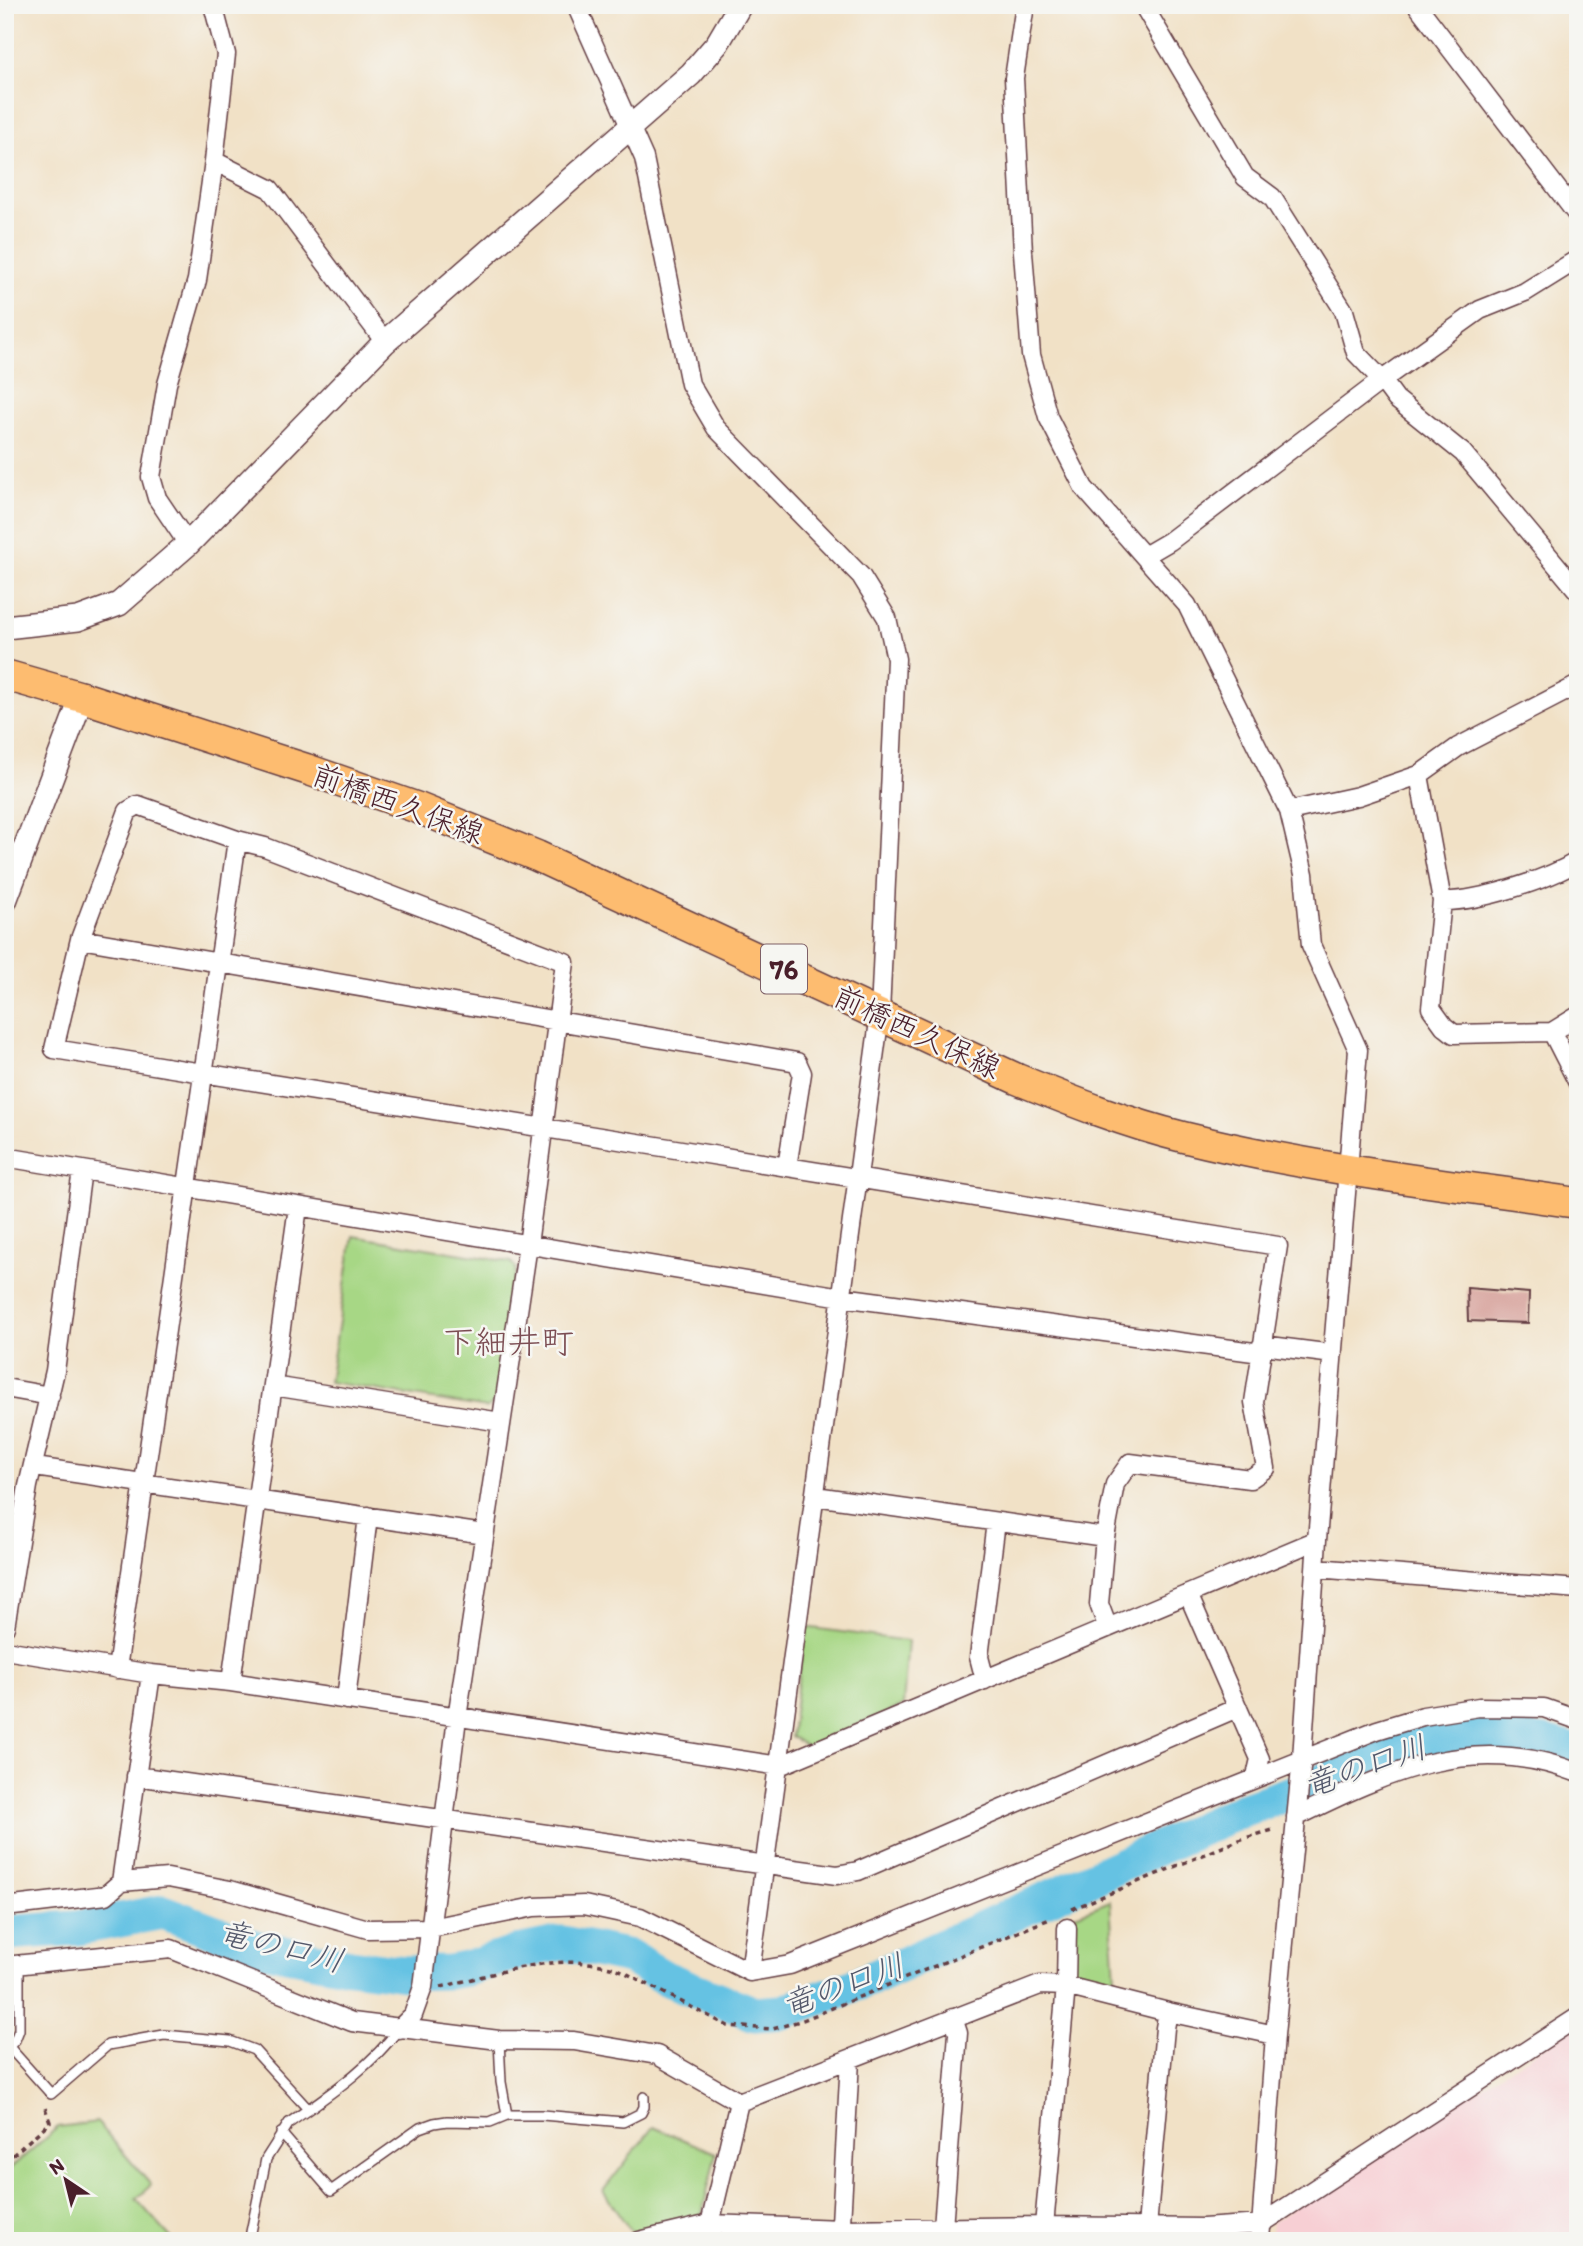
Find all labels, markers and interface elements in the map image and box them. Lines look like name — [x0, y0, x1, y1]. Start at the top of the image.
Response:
street label: 前橋西久保線 — [307, 755, 489, 852]
road number: 76 — [761, 944, 807, 993]
street label: 前橋西久保線 — [828, 977, 1007, 1086]
district label: 下細井町 — [442, 1322, 574, 1361]
water label: 竜の口川 — [1298, 1727, 1432, 1805]
water label: 竜の口川 — [214, 1912, 348, 1980]
water label: 竜の口川 — [776, 1945, 910, 2025]
north arrow — [32, 2144, 102, 2214]
text: N — [45, 2153, 68, 2180]

